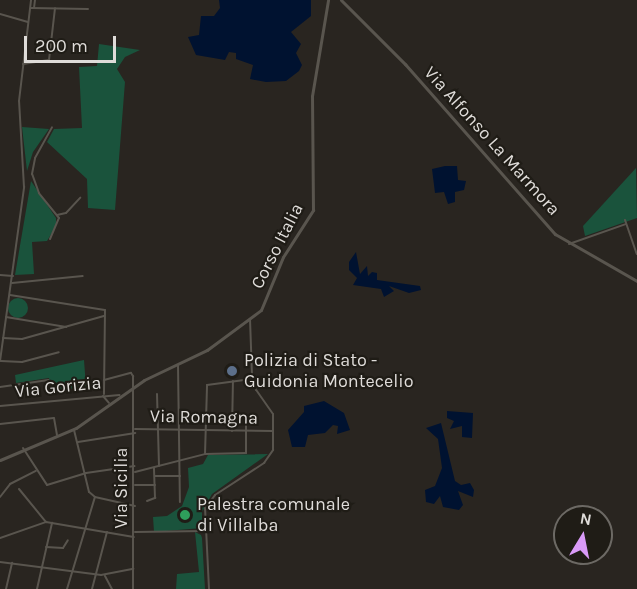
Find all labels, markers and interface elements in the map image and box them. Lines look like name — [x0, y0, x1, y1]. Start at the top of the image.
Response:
scale bar — [27, 24, 118, 62]
text: 200 m — [35, 35, 88, 57]
street label: Via Alfonso La Marmora — [419, 62, 565, 220]
street label: Corso Italia — [246, 200, 308, 292]
place label: Polizia di Stato - Guidonia Montecelio — [244, 350, 413, 392]
marker: Polizia di Stato - Guidonia Montecelio — [225, 364, 239, 378]
street label: Via Gorizia — [14, 372, 102, 402]
street label: Via Romagna — [150, 405, 258, 429]
street label: Via Sicilia — [110, 448, 132, 528]
place label: Palestra comunale di Villalba — [197, 494, 350, 536]
north arrow — [553, 505, 613, 565]
marker: Palestra comunale di Villalba — [178, 508, 192, 522]
text: N — [579, 508, 593, 529]

